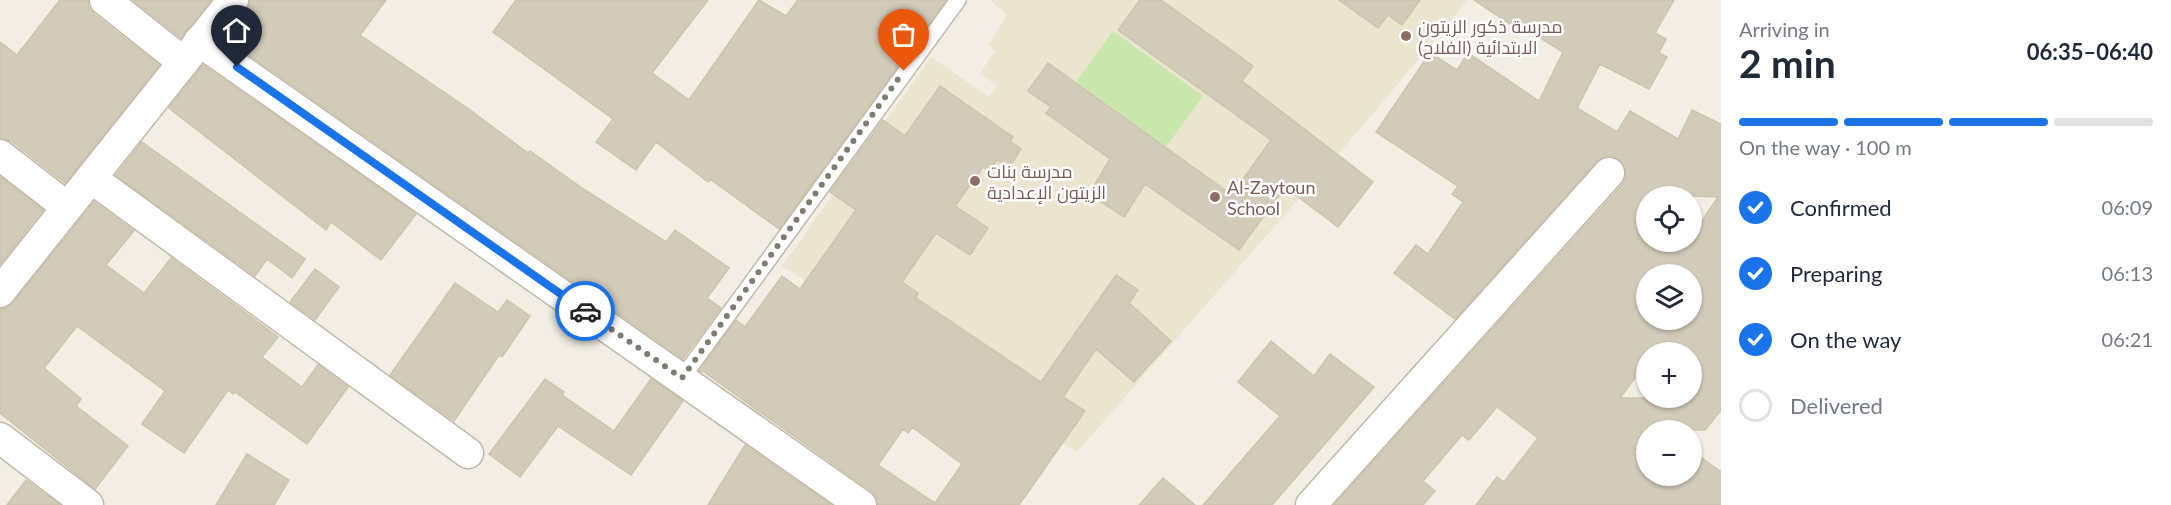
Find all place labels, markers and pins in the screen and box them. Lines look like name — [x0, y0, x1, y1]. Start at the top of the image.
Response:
pin — [211, 5, 262, 67]
pin — [878, 9, 929, 71]
place label: مدرسة ذكور الزيتون الابتدائية (الفلاح) — [1418, 15, 1563, 60]
marker: مدرسة ذكور الزيتون الابتدائية (الفلاح) — [1399, 29, 1413, 43]
place label: مدرسة بنات الزيتون الإعدادية — [987, 160, 1106, 204]
marker: مدرسة بنات الزيتون الإعدادية — [968, 174, 982, 188]
place label: Al-Zaytoun School — [1227, 176, 1315, 219]
marker: Al-Zaytoun School — [1208, 190, 1222, 204]

